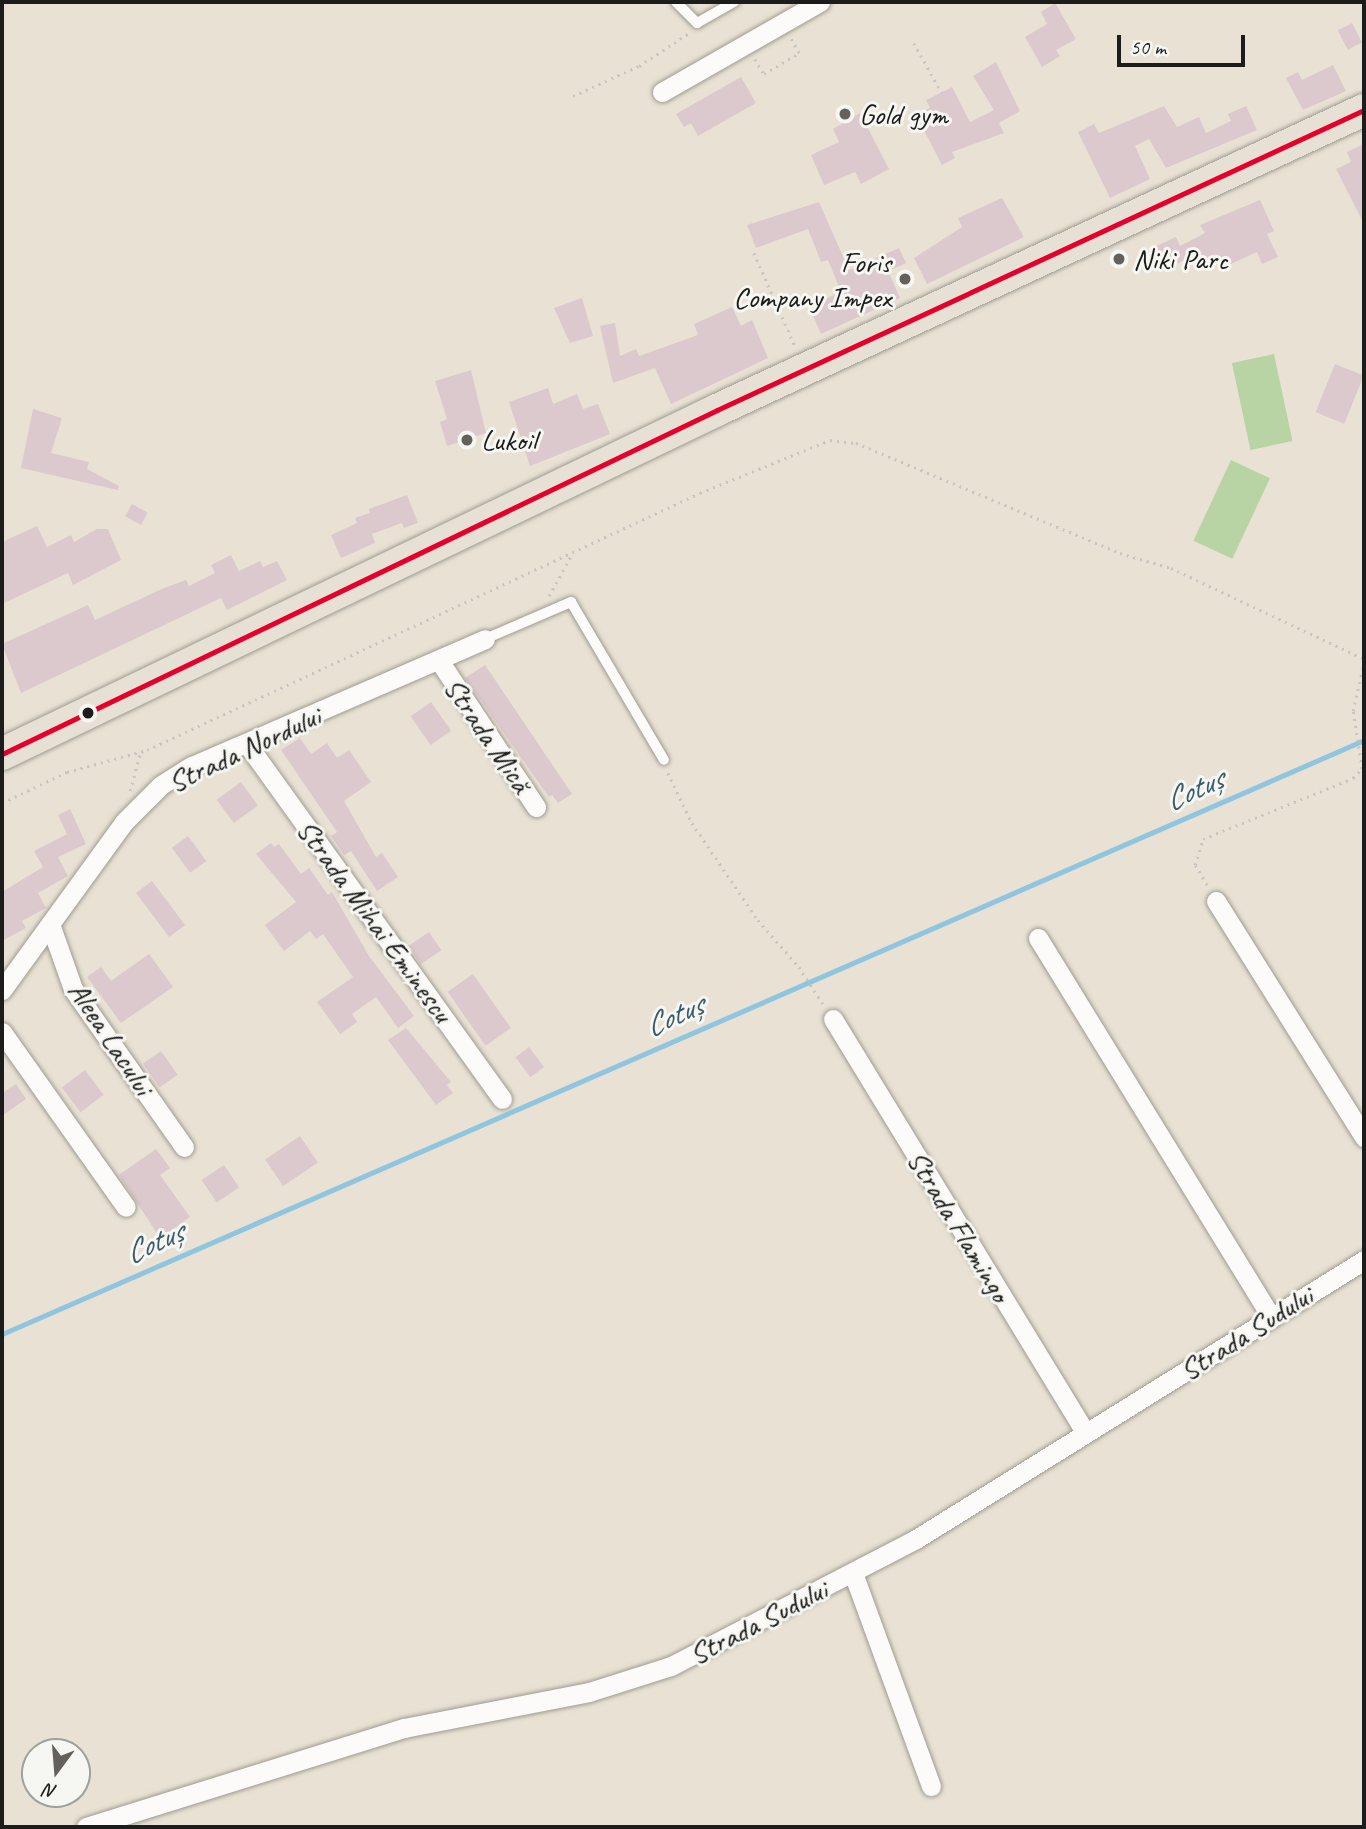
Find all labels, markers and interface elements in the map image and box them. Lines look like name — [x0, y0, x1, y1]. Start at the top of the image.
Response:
scale bar — [1121, 21, 1249, 65]
text: 50 m — [1130, 34, 1166, 60]
place label: Gold gym — [859, 96, 946, 132]
marker: Gold gym — [837, 106, 853, 122]
place label: Niki Parc — [1133, 241, 1228, 277]
place label: Foris Company Impex — [735, 244, 891, 314]
marker: Niki Parc — [1111, 251, 1127, 267]
marker: Foris Company Impex — [897, 271, 913, 287]
place label: Lukoil — [481, 422, 536, 458]
marker: Lukoil — [459, 432, 475, 448]
street label: Strada Mică — [436, 670, 540, 800]
street label: Strada Nordului — [162, 698, 326, 800]
unlabelled marker — [81, 706, 95, 720]
water label: Cotuș — [1159, 760, 1229, 820]
street label: Strada Mihai Eminescu — [290, 813, 460, 1029]
street label: Aleea Lacului — [61, 974, 161, 1102]
water label: Cotuș — [639, 986, 709, 1046]
street label: Strada Flamingo — [899, 1143, 1019, 1309]
water label: Cotuș — [119, 1213, 189, 1273]
street label: Strada Sudului — [1173, 1278, 1319, 1388]
street label: Strada Sudului — [683, 1572, 833, 1672]
north arrow — [21, 1738, 91, 1808]
text: N — [42, 1778, 60, 1804]

